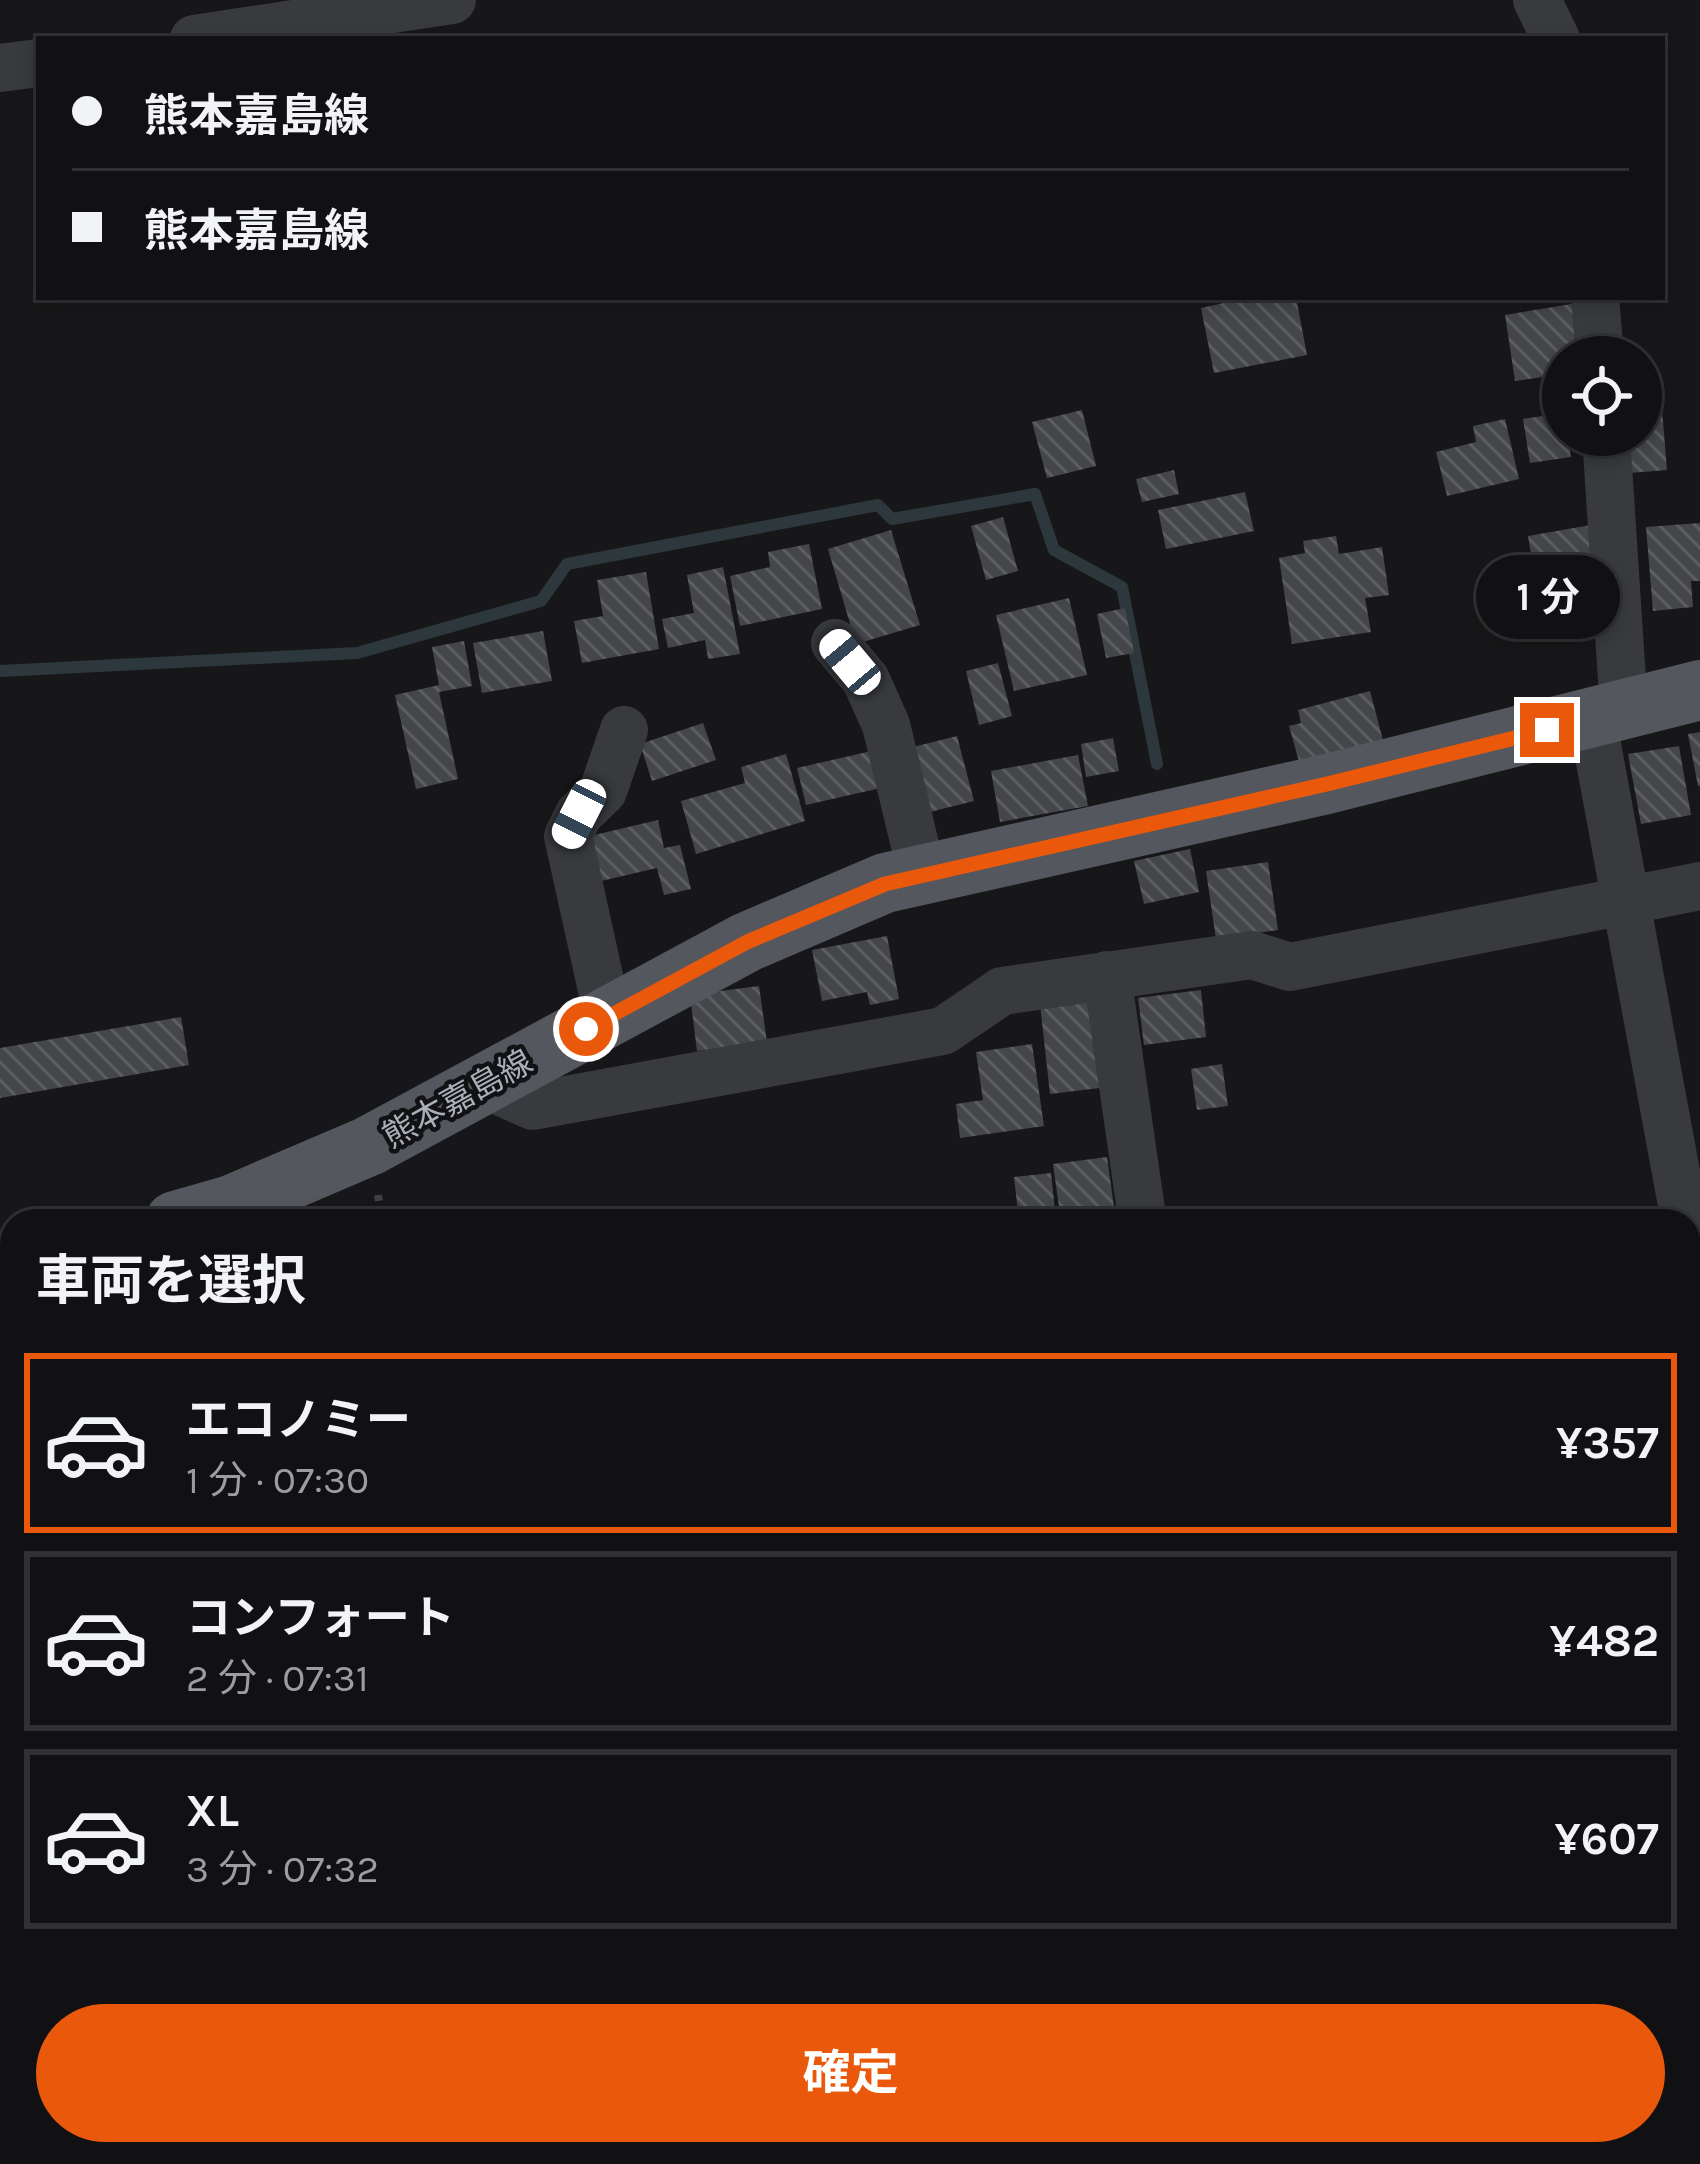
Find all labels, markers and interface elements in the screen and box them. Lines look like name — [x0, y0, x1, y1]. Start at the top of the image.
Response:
text: 熊本嘉島線 — [144, 90, 369, 142]
text: 熊本嘉島線 — [144, 205, 369, 257]
map controls — [1542, 336, 1662, 456]
button: locate — [1542, 336, 1662, 456]
callout: 1 分 — [1475, 556, 1619, 640]
text: 1 分 — [1517, 574, 1579, 620]
car — [813, 623, 887, 701]
route end — [1520, 703, 1574, 757]
car — [547, 774, 611, 854]
route start — [559, 1002, 613, 1056]
street label: 熊本嘉島線 — [376, 1042, 539, 1155]
text: 車両を選択 — [36, 1249, 306, 1313]
icon: car — [42, 1389, 150, 1497]
text: エコノミー — [186, 1394, 411, 1446]
text: ¥357 — [1556, 1417, 1659, 1469]
text: 1 分 · 07:30 — [186, 1457, 369, 1503]
icon: car — [42, 1587, 150, 1695]
text: コンフォート — [186, 1592, 455, 1644]
text: ¥482 — [1550, 1615, 1659, 1667]
text: 2 分 · 07:31 — [186, 1655, 369, 1701]
icon: car — [42, 1785, 150, 1893]
text: XL — [186, 1785, 239, 1837]
text: ¥607 — [1554, 1813, 1659, 1865]
text: 3 分 · 07:32 — [186, 1846, 379, 1892]
button: 確定 — [36, 2004, 1665, 2142]

